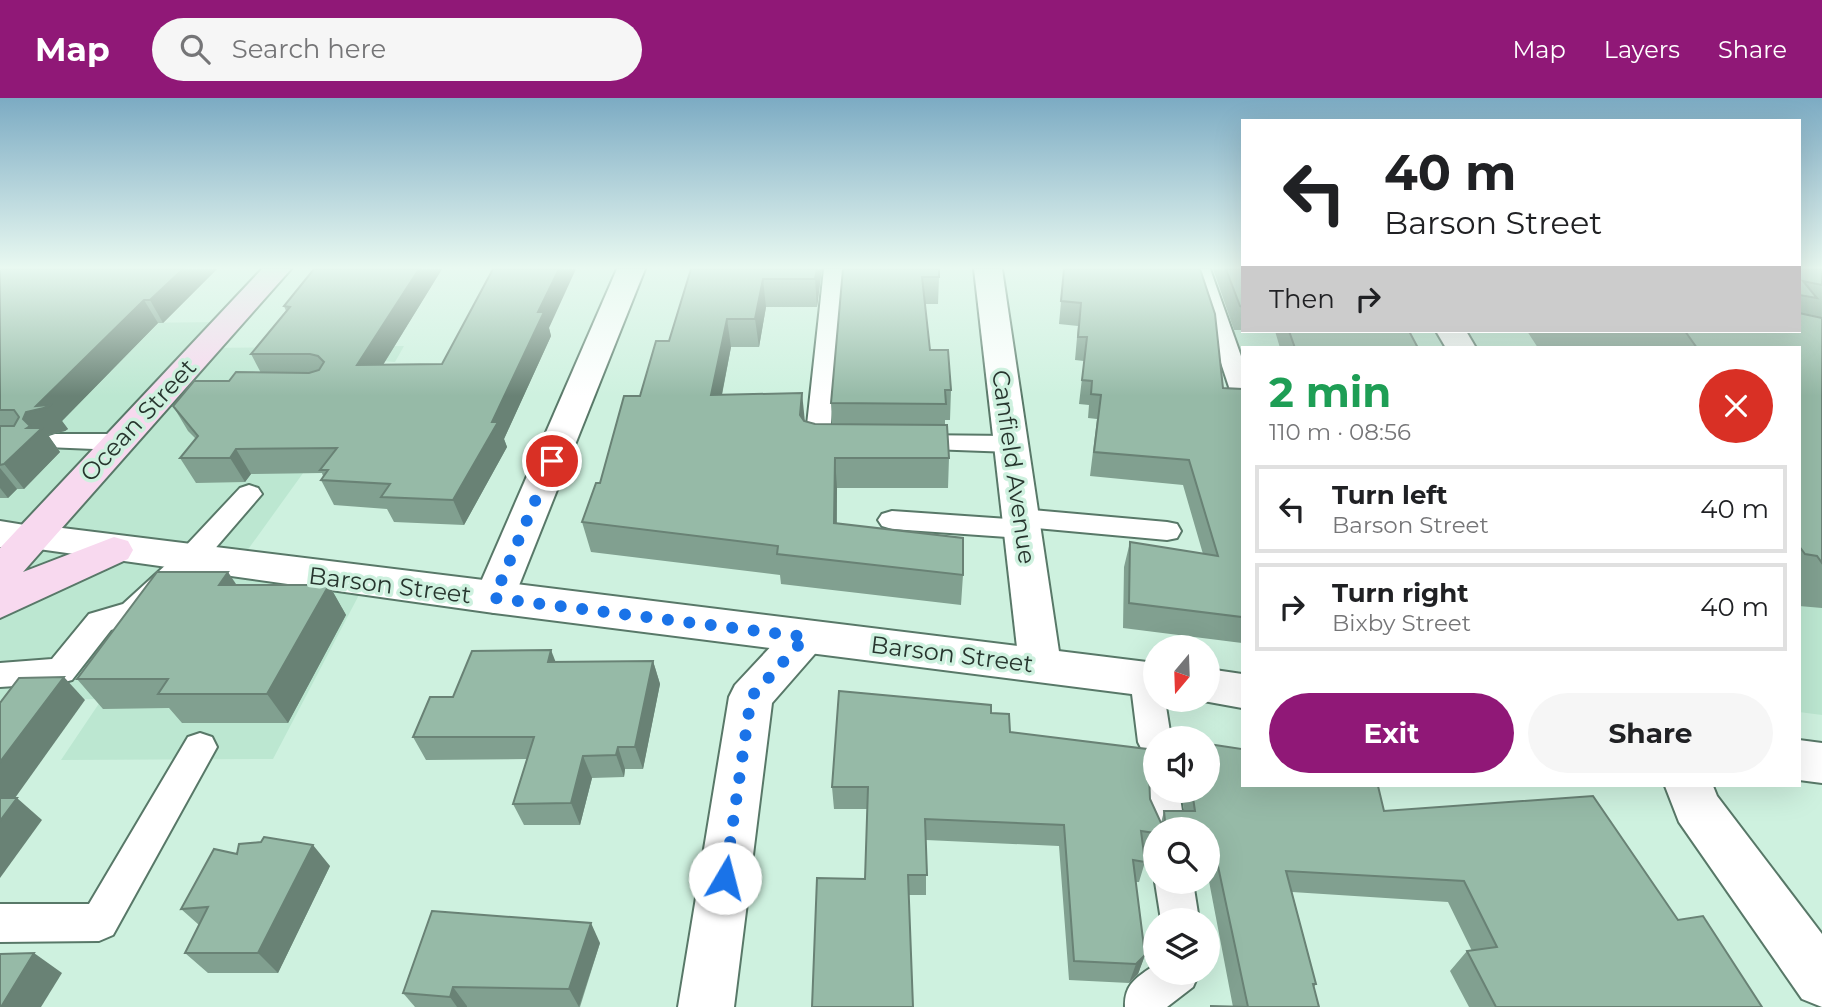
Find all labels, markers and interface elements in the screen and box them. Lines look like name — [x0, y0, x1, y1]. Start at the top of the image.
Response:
search box — [152, 18, 642, 81]
text: Map — [35, 29, 110, 69]
icon: search — [176, 30, 214, 68]
text: Search here — [232, 33, 386, 65]
text: Map — [1512, 35, 1566, 64]
text: Layers — [1604, 35, 1680, 64]
text: Share — [1718, 35, 1787, 64]
text: 40 m — [1384, 143, 1516, 202]
icon: left — [1269, 147, 1360, 238]
text: Barson Street — [1384, 203, 1602, 242]
icon: right — [1349, 280, 1387, 318]
text: Then — [1269, 283, 1335, 315]
street label: Ocean Street — [74, 353, 202, 487]
text: 2 min — [1269, 366, 1391, 418]
street label: Canfield Avenue — [986, 368, 1042, 566]
button: close — [1699, 369, 1773, 443]
text: 110 m · 08:56 — [1269, 418, 1411, 446]
pin — [522, 431, 582, 491]
icon: arrive — [533, 442, 571, 480]
text: Turn left — [1332, 479, 1448, 511]
icon: left — [1273, 490, 1311, 528]
text: 40 m — [1700, 493, 1769, 525]
text: Barson Street — [1332, 511, 1489, 539]
street label: Barson Street — [307, 561, 473, 609]
text: Turn right — [1332, 577, 1468, 609]
icon: right — [1273, 588, 1311, 626]
text: 40 m — [1700, 591, 1769, 623]
text: Bixby Street — [1332, 609, 1471, 637]
street label: Barson Street — [869, 630, 1035, 678]
north arrow — [1143, 635, 1220, 712]
map controls — [1143, 635, 1220, 985]
button: Exit — [1269, 693, 1514, 773]
button: Share — [1528, 693, 1773, 773]
button: sound — [1143, 726, 1220, 803]
button: search — [1143, 817, 1220, 894]
position arrow — [688, 841, 762, 915]
button: layers — [1143, 908, 1220, 985]

